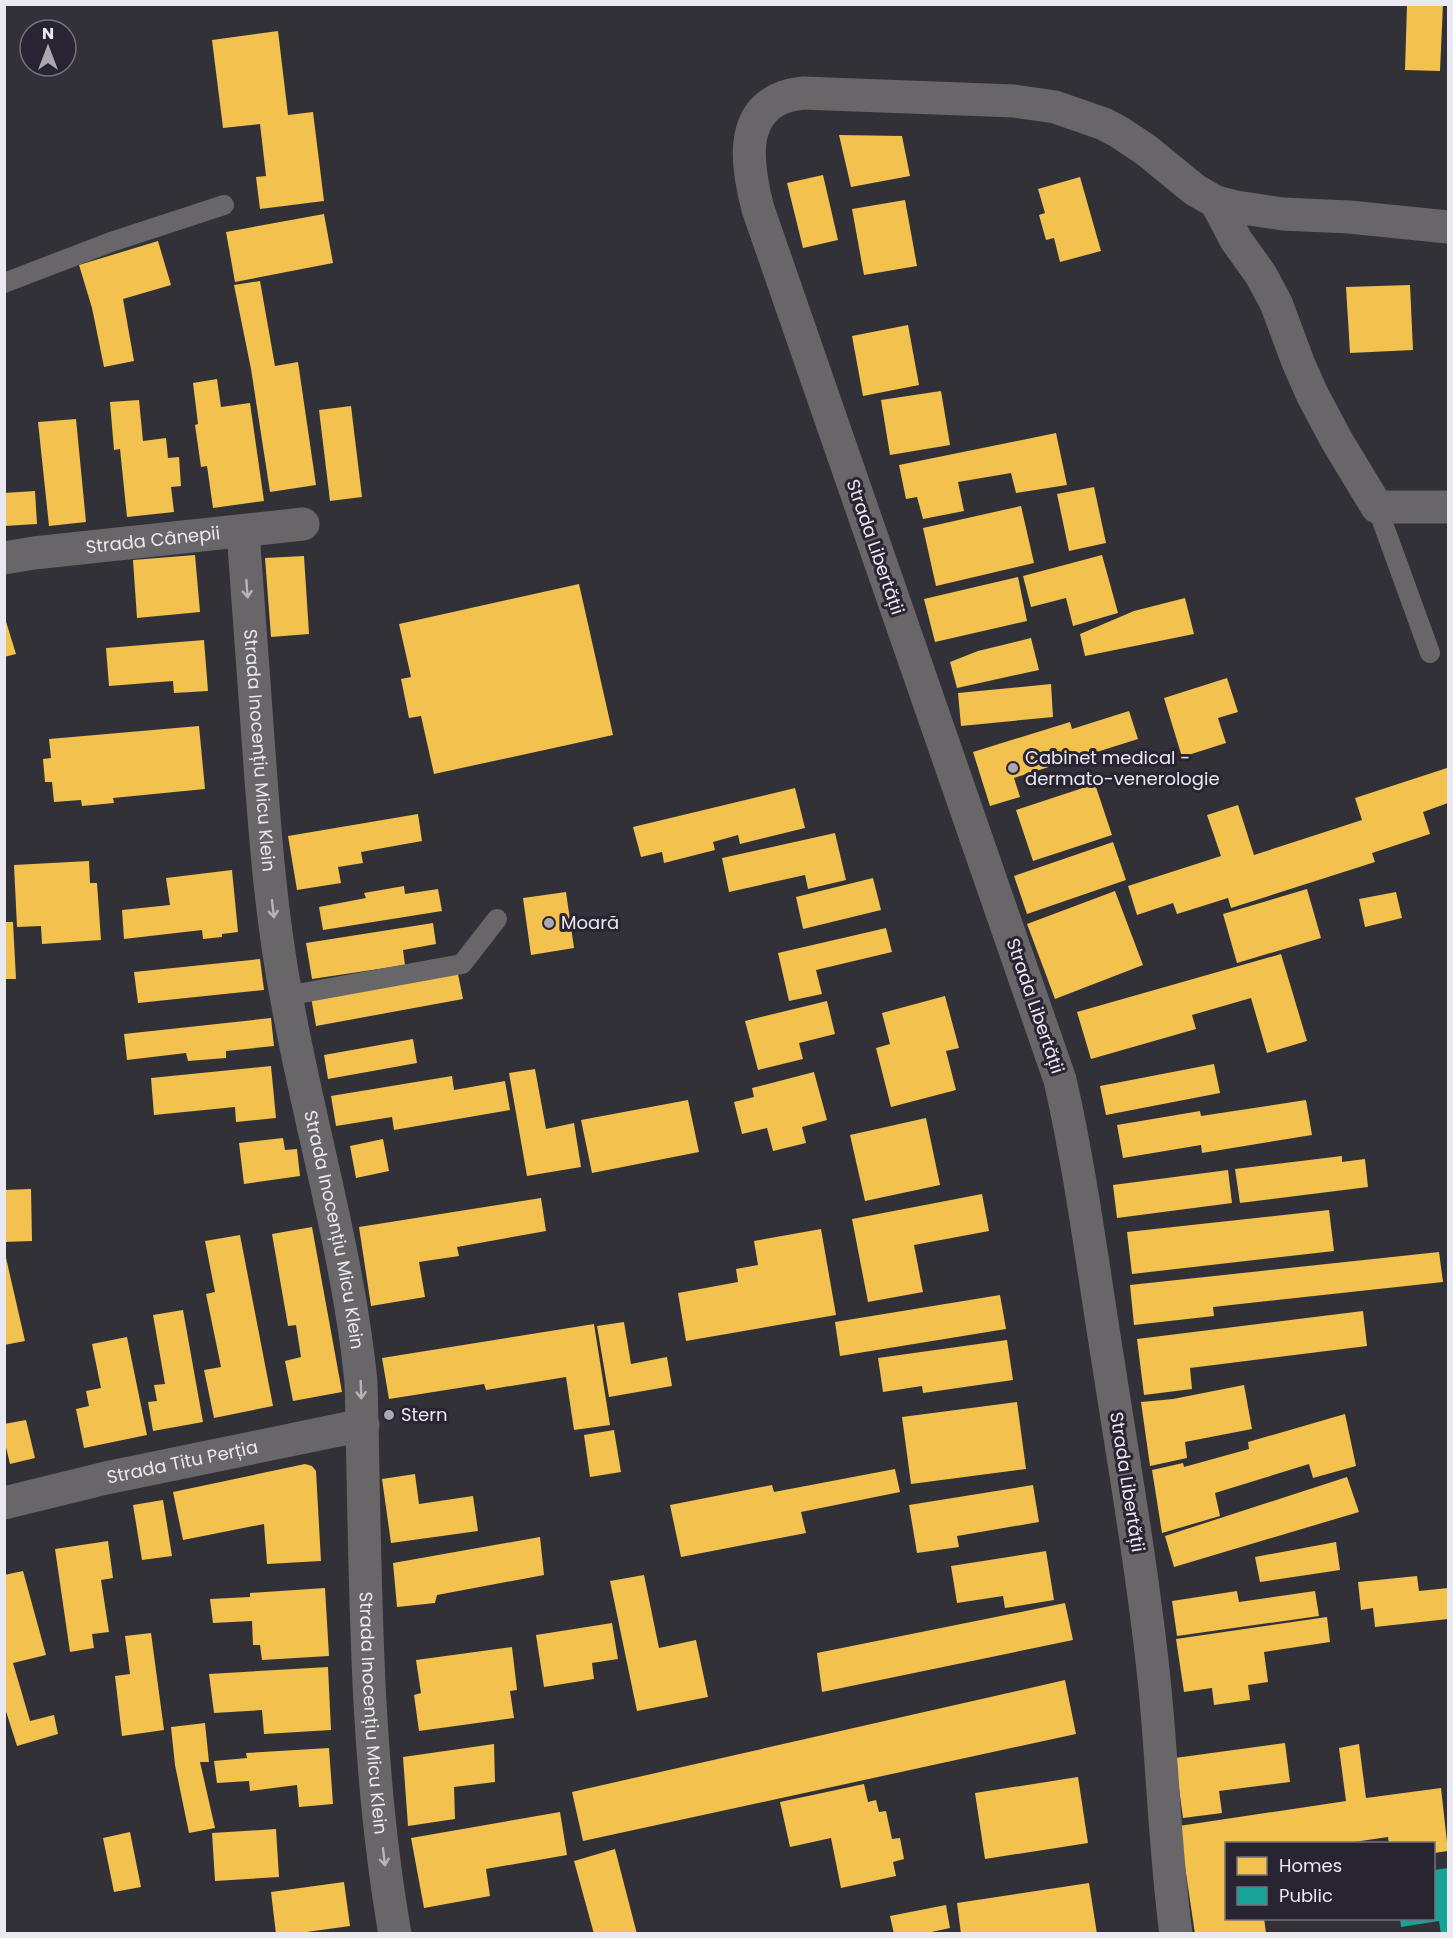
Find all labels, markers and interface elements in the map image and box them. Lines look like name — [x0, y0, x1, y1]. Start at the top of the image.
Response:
north arrow — [18, 18, 78, 78]
text: N — [42, 22, 54, 45]
street label: Strada Libertății — [841, 476, 910, 618]
street label: Strada Cânepii — [84, 520, 221, 559]
one-way arrow — [242, 579, 253, 599]
street label: Strada Inocențiu Micu Klein — [238, 628, 282, 873]
place label: Cabinet medical - dermato-venerologie — [1025, 745, 1220, 791]
marker: Cabinet medical - dermato-venerologie — [1006, 761, 1020, 775]
one-way arrow — [268, 899, 279, 919]
place label: Moară — [561, 910, 619, 935]
marker: Moară — [542, 916, 556, 930]
street label: Strada Libertății — [1001, 935, 1070, 1077]
street label: Strada Inocențiu Micu Klein — [298, 1108, 370, 1351]
one-way arrow — [356, 1379, 367, 1399]
place label: Stern — [401, 1402, 448, 1427]
marker: Stern — [382, 1408, 396, 1422]
street label: Strada Libertății — [1104, 1410, 1151, 1554]
street label: Strada Titu Perția — [104, 1434, 260, 1490]
street label: Strada Inocențiu Micu Klein — [354, 1591, 394, 1836]
legend — [1225, 1842, 1435, 1920]
one-way arrow — [379, 1847, 390, 1867]
text: Homes — [1279, 1853, 1342, 1878]
text: Public — [1279, 1883, 1333, 1908]

